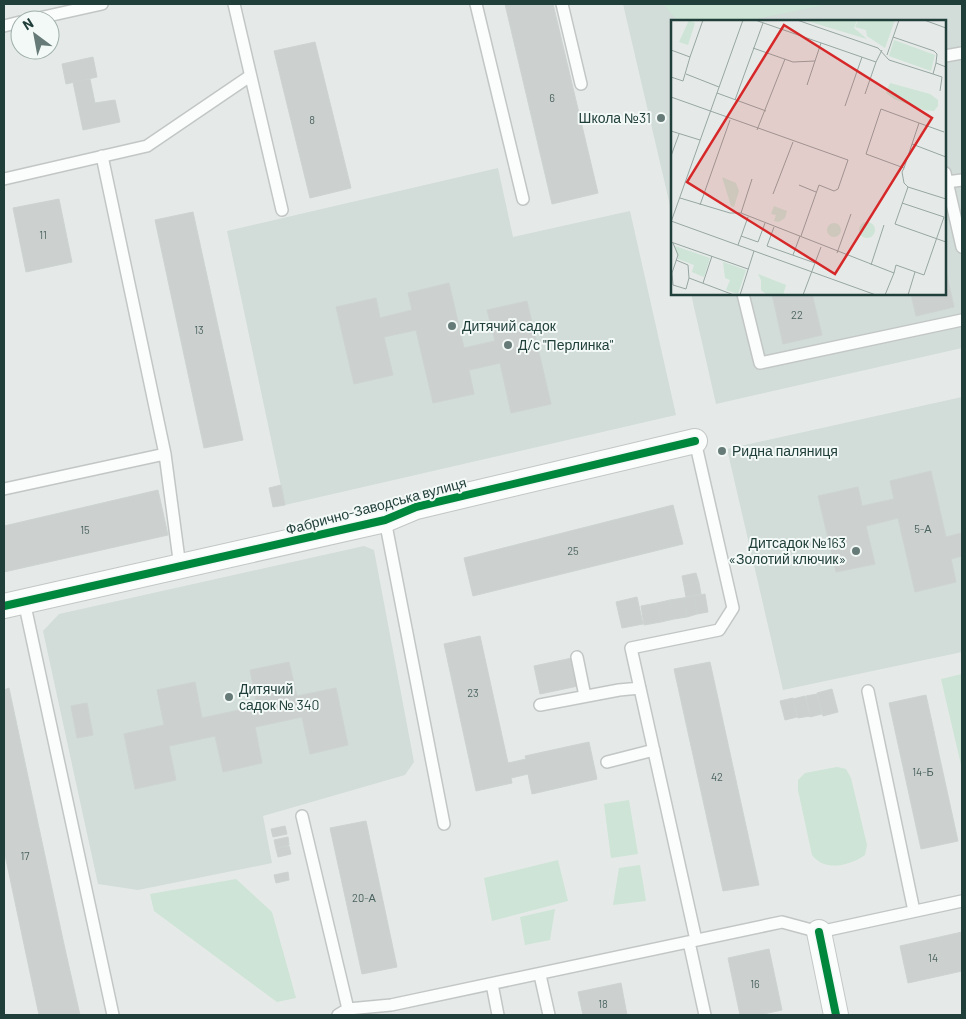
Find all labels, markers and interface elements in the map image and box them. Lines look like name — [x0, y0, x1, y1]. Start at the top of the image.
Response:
north arrow — [10, 10, 60, 60]
text: N — [19, 14, 36, 33]
inset map — [671, 20, 946, 295]
house number: 6 — [549, 91, 555, 104]
place label: Школа №31 — [579, 109, 651, 126]
marker: Школа №31 — [655, 112, 667, 124]
house number: 8 — [309, 113, 315, 126]
house number: 11 — [39, 228, 47, 241]
house number: 22 — [791, 308, 803, 321]
place label: Дитячий садок — [462, 317, 557, 334]
marker: Дитячий садок — [446, 320, 458, 332]
house number: 13 — [194, 323, 204, 336]
place label: Д/с "Перлинка" — [518, 336, 614, 353]
marker: Д/с "Перлинка" — [502, 339, 514, 351]
place label: Ридна паляниця — [732, 442, 838, 459]
marker: Ридна паляниця — [716, 445, 728, 457]
street label: Фабрично-Заводська вулиця — [284, 473, 468, 538]
house number: 5-А — [914, 522, 932, 535]
house number: 15 — [80, 523, 90, 536]
place label: Дитсадок №163 «Золотий ключик» — [728, 534, 846, 567]
house number: 25 — [567, 544, 579, 557]
marker: Дитсадок №163 «Золотий ключик» — [850, 545, 862, 557]
place label: Дитячий садок № 340 — [239, 680, 319, 713]
house number: 23 — [467, 686, 479, 699]
marker: Дитячий садок № 340 — [223, 691, 235, 703]
house number: 14-Б — [912, 765, 934, 778]
house number: 42 — [711, 770, 723, 783]
house number: 17 — [20, 849, 30, 862]
house number: 20-А — [352, 891, 377, 904]
house number: 14 — [928, 951, 938, 964]
house number: 16 — [750, 977, 760, 990]
house number: 18 — [598, 997, 608, 1010]

